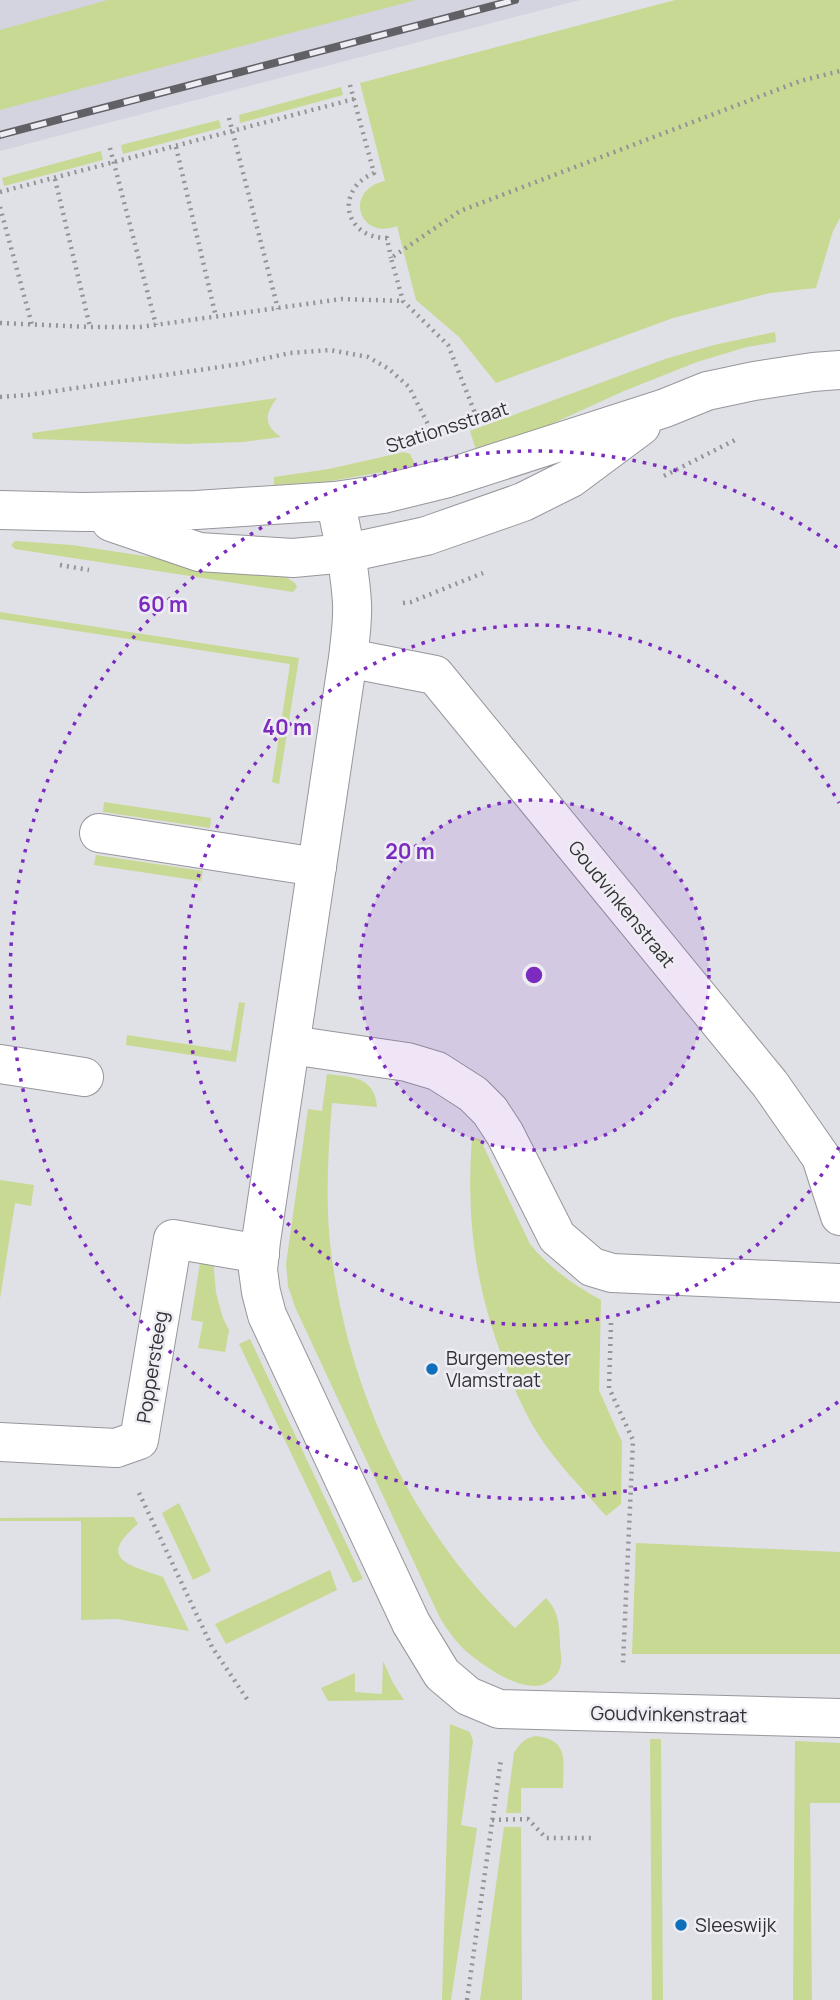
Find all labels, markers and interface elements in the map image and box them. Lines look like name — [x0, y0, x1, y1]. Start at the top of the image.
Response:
street label: Stationsstraat — [382, 395, 512, 459]
text: 60 m — [138, 590, 188, 618]
text: 40 m — [262, 713, 312, 741]
street label: Goudvinkenstraat — [563, 835, 681, 973]
text: 20 m — [385, 837, 435, 865]
centre of rings — [522, 963, 546, 987]
street label: Poppersteeg — [130, 1309, 174, 1425]
place label: Burgemeester Vlamstraat — [446, 1345, 571, 1393]
marker: Burgemeester Vlamstraat — [424, 1361, 440, 1377]
street label: Goudvinkenstraat — [590, 1700, 748, 1728]
place label: Sleeswijk — [695, 1912, 777, 1938]
marker: Sleeswijk — [673, 1917, 689, 1933]

